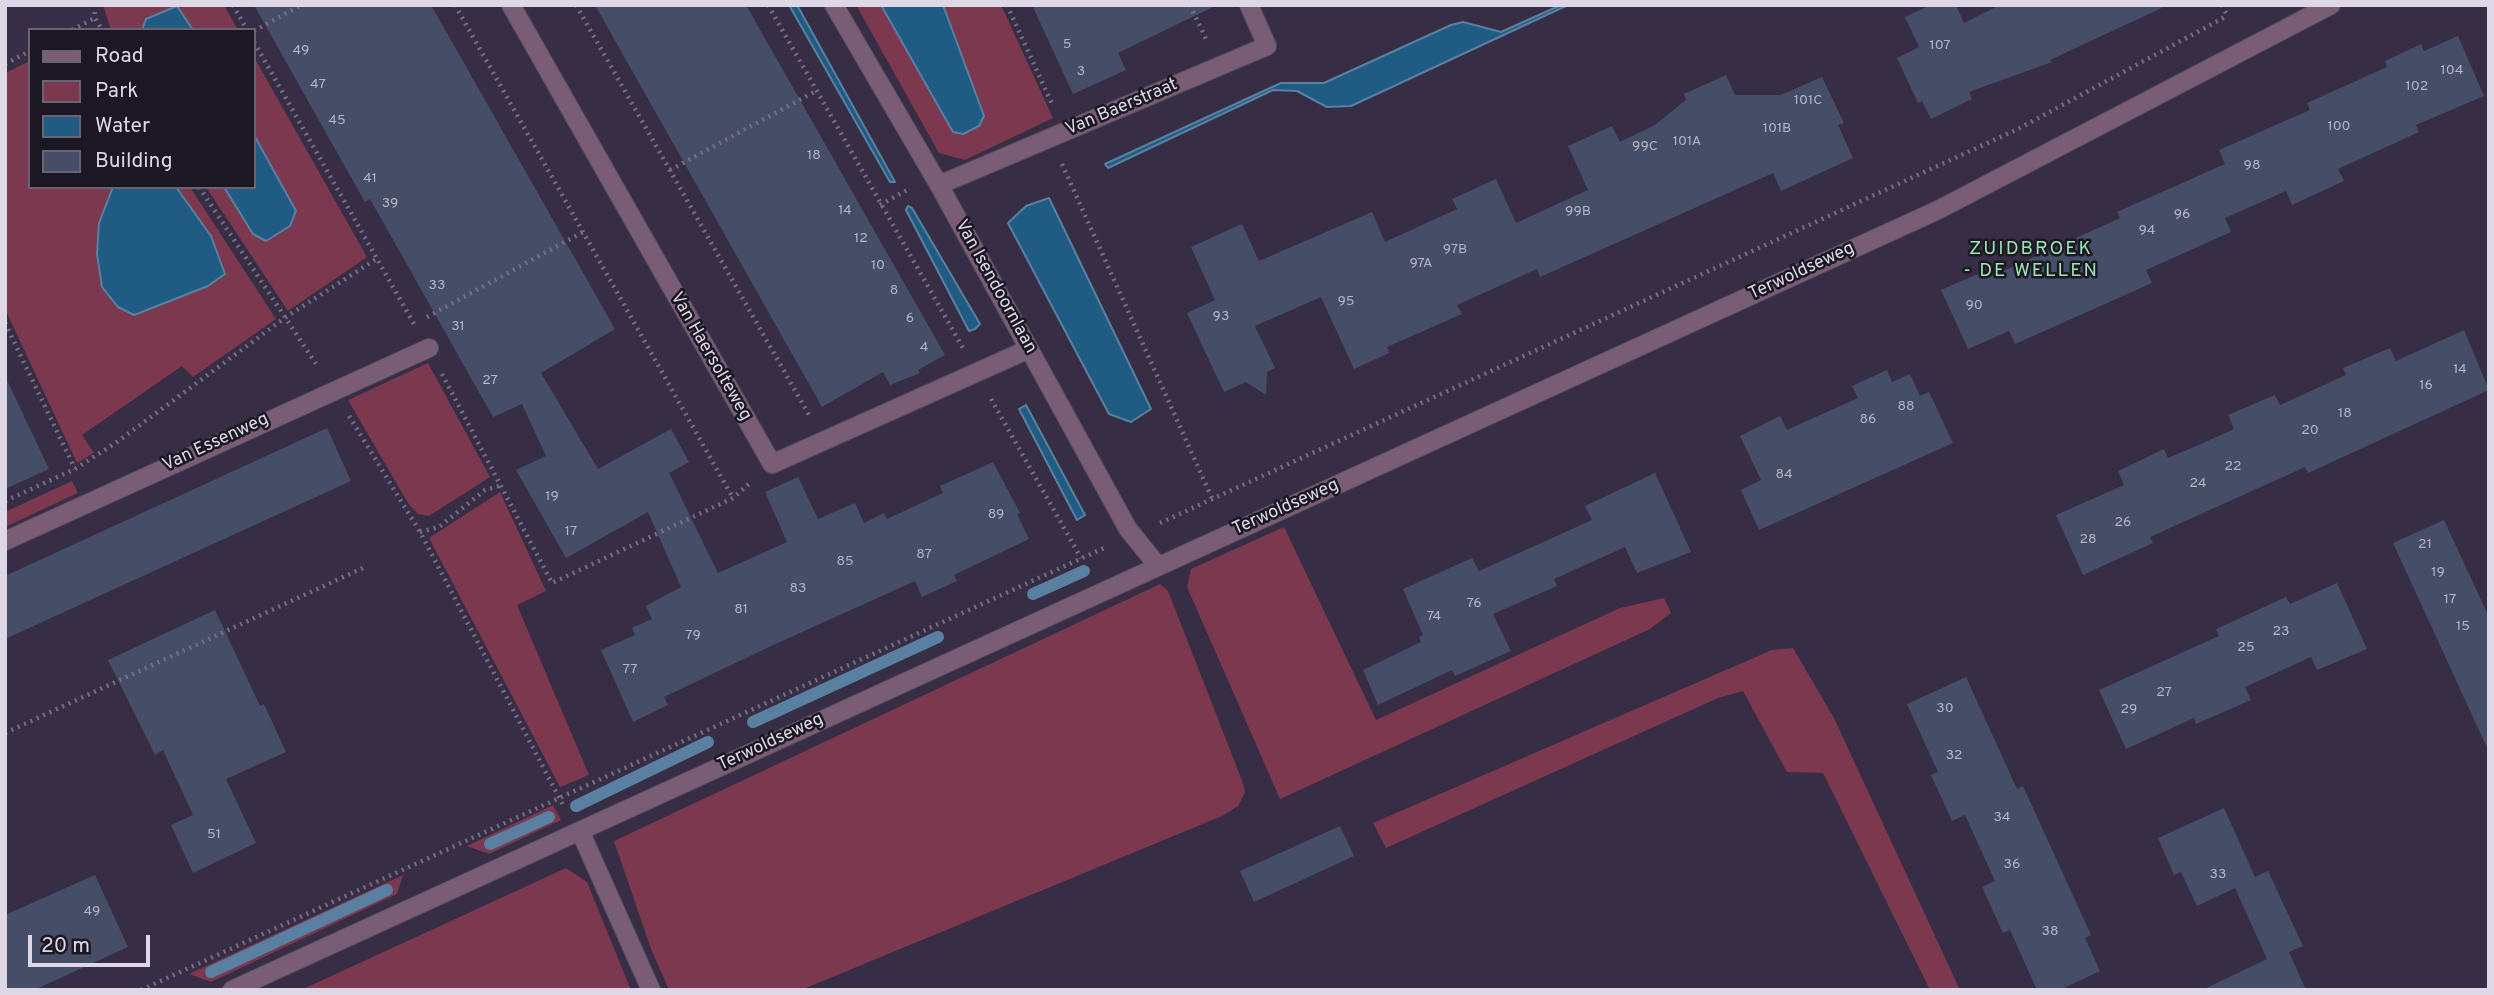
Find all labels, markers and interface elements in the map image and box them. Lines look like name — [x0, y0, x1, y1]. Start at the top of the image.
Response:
legend — [28, 28, 256, 189]
house number: 5 — [1063, 37, 1071, 53]
house number: 107 — [1929, 38, 1951, 54]
text: Road — [95, 43, 144, 70]
house number: 49 — [293, 43, 309, 59]
house number: 104 — [2441, 63, 2463, 79]
house number: 3 — [1077, 64, 1085, 80]
street label: Van Baerstraat — [1063, 75, 1181, 141]
house number: 47 — [310, 77, 326, 93]
text: Park — [95, 78, 138, 105]
house number: 102 — [2406, 79, 2428, 95]
house number: 101C — [1794, 93, 1822, 109]
text: Water — [95, 113, 150, 140]
house number: 45 — [328, 113, 346, 129]
house number: 100 — [2327, 119, 2351, 135]
house number: 101B — [1763, 121, 1791, 137]
house number: 101A — [1673, 134, 1701, 150]
house number: 99C — [1632, 139, 1658, 155]
text: Building — [95, 148, 173, 175]
house number: 18 — [807, 148, 821, 164]
house number: 98 — [2244, 158, 2260, 174]
house number: 41 — [363, 171, 377, 187]
house number: 39 — [382, 196, 398, 212]
house number: 14 — [838, 203, 852, 219]
house number: 99B — [1565, 204, 1591, 220]
house number: 96 — [2174, 207, 2190, 223]
street label: Van Isendoornlaan — [949, 216, 1041, 358]
house number: 94 — [2138, 223, 2156, 239]
house number: 12 — [854, 231, 868, 247]
street label: Terwoldseweg — [1746, 238, 1858, 306]
district label: ZUIDBROEK - DE WELLEN — [1965, 239, 2097, 283]
house number: 97B — [1443, 242, 1467, 258]
house number: 97A — [1409, 256, 1433, 272]
house number: 10 — [871, 258, 885, 274]
house number: 33 — [429, 278, 445, 294]
house number: 8 — [890, 283, 898, 299]
street label: Van Haersolteweg — [664, 289, 756, 425]
house number: 95 — [1337, 294, 1355, 310]
house number: 90 — [1965, 298, 1983, 314]
house number: 93 — [1213, 309, 1229, 325]
house number: 6 — [906, 311, 914, 327]
house number: 31 — [451, 319, 465, 335]
house number: 4 — [920, 340, 928, 356]
house number: 14 — [2453, 362, 2467, 378]
house number: 27 — [482, 373, 498, 389]
house number: 16 — [2419, 378, 2433, 394]
house number: 88 — [1897, 399, 1915, 415]
house number: 18 — [2338, 406, 2352, 422]
street label: Van Essenweg — [160, 409, 272, 477]
house number: 86 — [1860, 412, 1876, 428]
house number: 20 — [2301, 423, 2319, 439]
house number: 22 — [2224, 459, 2242, 475]
house number: 84 — [1775, 467, 1793, 483]
street label: Terwoldseweg — [1230, 475, 1342, 541]
house number: 24 — [2189, 476, 2207, 492]
house number: 19 — [545, 489, 559, 505]
house number: 89 — [988, 507, 1004, 523]
house number: 26 — [2115, 515, 2131, 531]
house number: 17 — [565, 524, 577, 540]
house number: 28 — [2079, 532, 2097, 548]
house number: 21 — [2418, 537, 2432, 553]
house number: 87 — [916, 547, 932, 563]
house number: 85 — [836, 554, 854, 570]
house number: 19 — [2431, 565, 2445, 581]
house number: 83 — [790, 581, 806, 597]
house number: 17 — [2444, 592, 2456, 608]
house number: 76 — [1467, 596, 1481, 612]
house number: 81 — [734, 602, 748, 618]
house number: 74 — [1427, 609, 1441, 625]
house number: 15 — [2456, 619, 2470, 635]
house number: 23 — [2273, 624, 2289, 640]
house number: 79 — [685, 628, 701, 644]
house number: 25 — [2237, 640, 2255, 656]
house number: 77 — [622, 662, 638, 678]
house number: 27 — [2156, 685, 2172, 701]
house number: 30 — [1936, 701, 1954, 717]
house number: 29 — [2121, 702, 2137, 718]
street label: Terwoldseweg — [715, 709, 827, 777]
house number: 32 — [1946, 748, 1962, 764]
house number: 34 — [1993, 810, 2011, 826]
house number: 51 — [207, 827, 221, 843]
house number: 36 — [2004, 857, 2020, 873]
house number: 33 — [2210, 867, 2226, 883]
house number: 49 — [84, 904, 100, 920]
scale bar — [32, 922, 154, 966]
house number: 38 — [2042, 924, 2058, 940]
text: 20 m — [41, 933, 90, 960]

